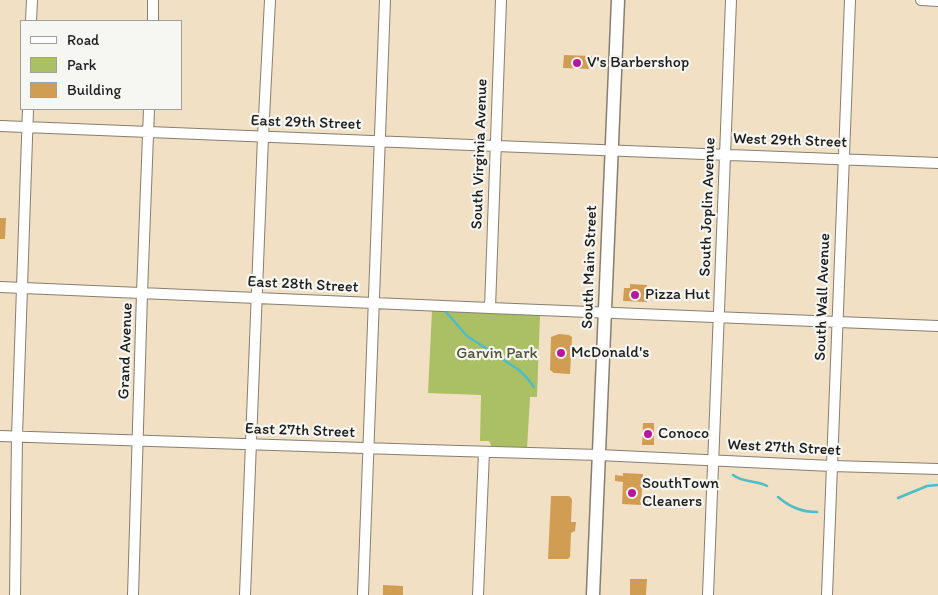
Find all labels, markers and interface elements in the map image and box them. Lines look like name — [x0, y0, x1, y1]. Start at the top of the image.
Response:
legend — [20, 20, 182, 110]
text: Road — [67, 31, 99, 49]
place label: V's Barbershop — [587, 53, 689, 73]
text: Park — [67, 56, 97, 74]
marker: V's Barbershop — [571, 57, 583, 69]
street label: South Virginia Avenue — [468, 78, 492, 230]
text: Building — [67, 81, 121, 99]
street label: East 29th Street — [250, 111, 362, 135]
street label: West 29th Street — [733, 129, 847, 153]
street label: South Joplin Avenue — [696, 137, 720, 277]
street label: South Main Street — [578, 205, 602, 329]
street label: South Wall Avenue — [811, 233, 835, 361]
street label: East 28th Street — [247, 273, 359, 297]
place label: Pizza Hut — [645, 285, 710, 305]
marker: Pizza Hut — [629, 289, 641, 301]
street label: Grand Avenue — [115, 302, 137, 400]
place label: McDonald's — [571, 343, 649, 363]
park label: Garvin Park — [456, 344, 538, 364]
marker: McDonald's — [555, 347, 567, 359]
street label: East 27th Street — [245, 419, 355, 443]
place label: Conoco — [658, 424, 709, 444]
marker: Conoco — [642, 428, 654, 440]
street label: West 27th Street — [727, 435, 841, 461]
place label: SouthTown Cleaners — [642, 474, 719, 512]
marker: SouthTown Cleaners — [626, 487, 638, 499]

